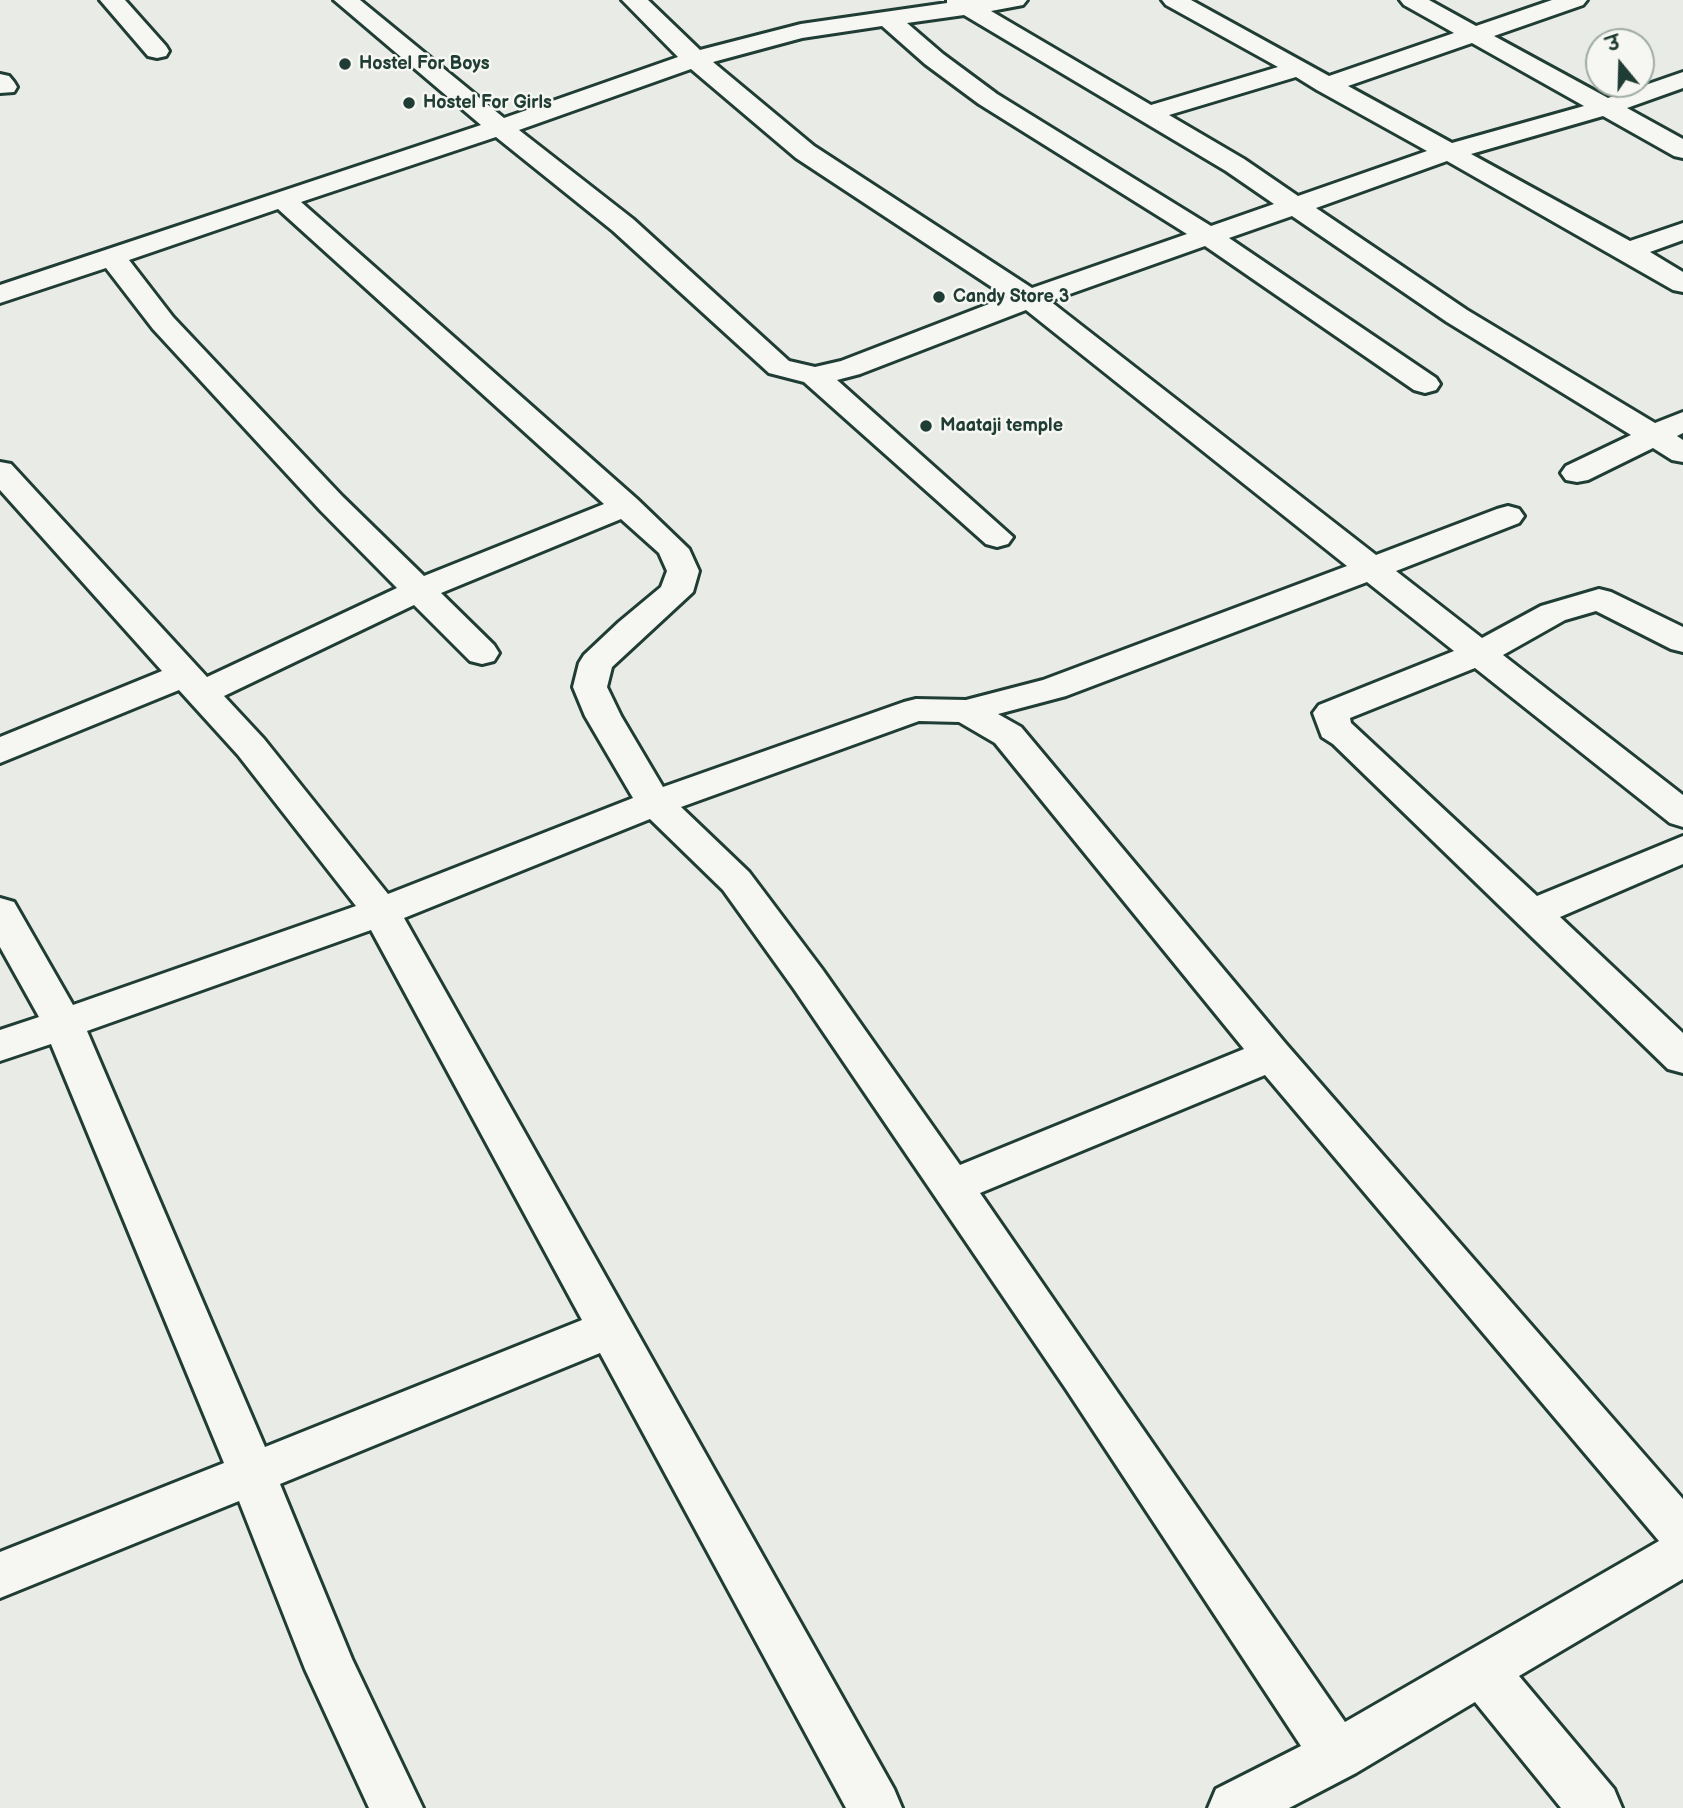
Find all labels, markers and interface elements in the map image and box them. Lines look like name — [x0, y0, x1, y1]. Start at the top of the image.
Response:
north arrow — [1585, 28, 1655, 98]
text: उ — [1604, 32, 1623, 57]
place label: Hostel For Boys — [359, 53, 490, 75]
marker: Hostel For Boys — [337, 56, 353, 72]
place label: Hostel For Girls — [423, 92, 552, 114]
marker: Hostel For Girls — [401, 95, 417, 111]
place label: Candy Store 3 — [953, 286, 1069, 308]
marker: Candy Store 3 — [931, 289, 947, 305]
place label: Maataji temple — [940, 415, 1063, 437]
marker: Maataji temple — [918, 418, 934, 434]

